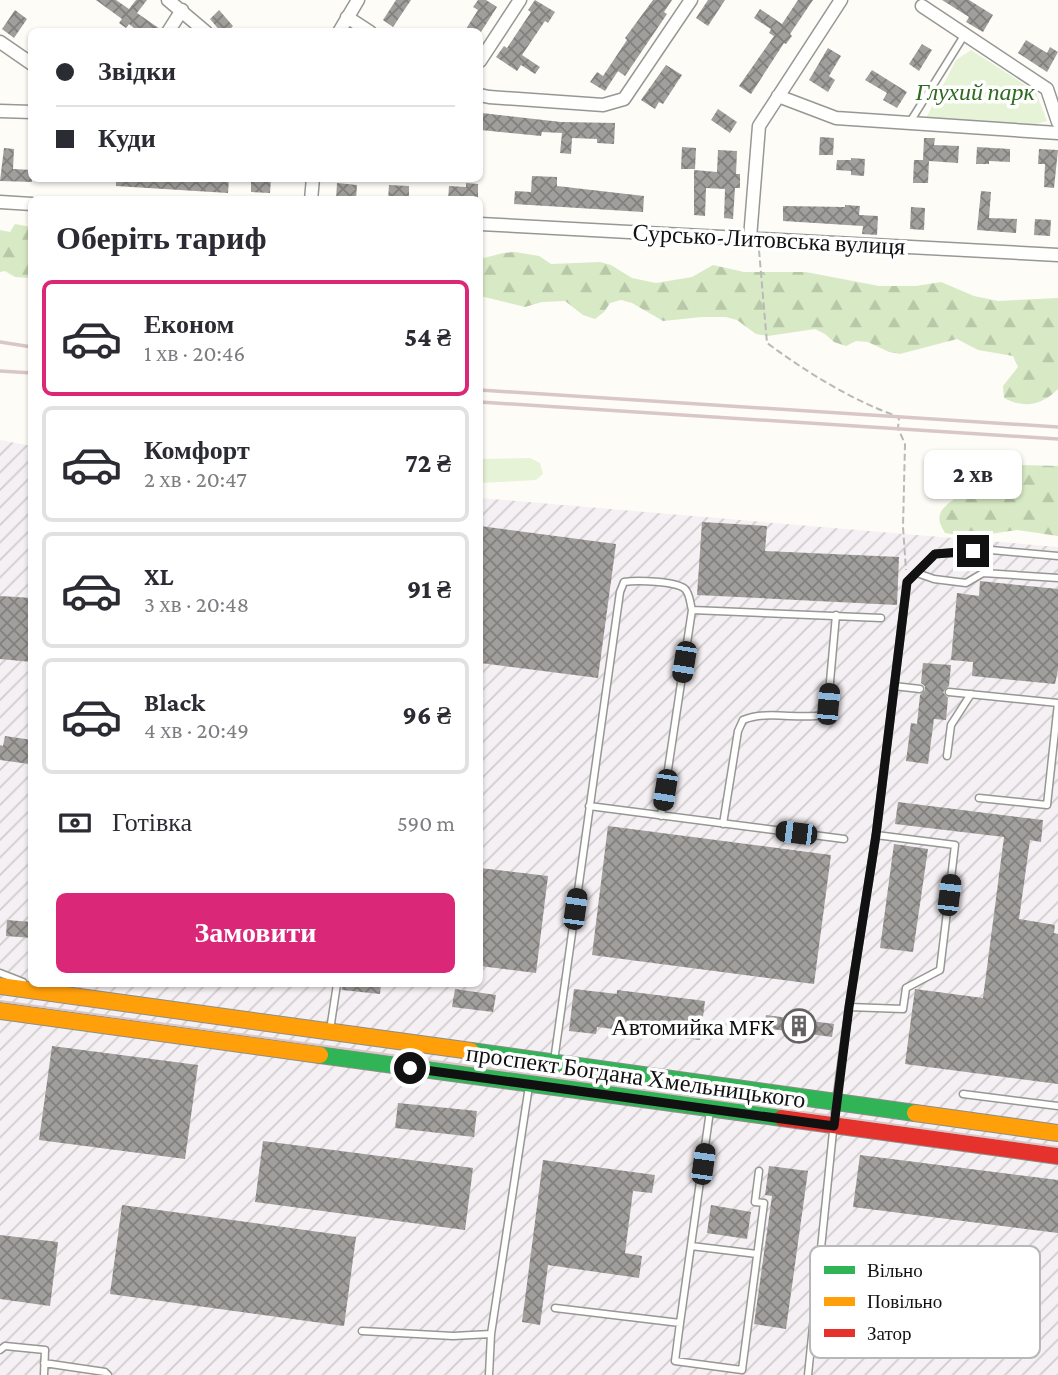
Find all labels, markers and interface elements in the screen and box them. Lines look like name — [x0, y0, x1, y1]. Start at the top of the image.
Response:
text: Звідки — [98, 57, 176, 86]
park label: Глухий парк — [914, 78, 1035, 105]
text: Куди — [98, 124, 156, 153]
street label: Сурсько-Литовська вулиця — [632, 218, 906, 260]
text: Оберіть тариф — [56, 220, 267, 256]
icon: car — [60, 307, 123, 370]
text: Економ — [144, 310, 234, 339]
text: 54 ₴ — [404, 323, 451, 352]
text: 1 хв · 20:46 — [144, 340, 245, 366]
icon: car — [60, 433, 123, 496]
text: Комфорт — [144, 436, 250, 465]
text: 72 ₴ — [405, 449, 451, 478]
callout: 2 хв — [924, 449, 1022, 498]
text: 2 хв — [953, 461, 993, 487]
text: 2 хв · 20:47 — [144, 466, 247, 492]
route end — [957, 535, 989, 567]
icon: car — [60, 559, 123, 622]
text: XL — [144, 562, 173, 591]
text: 91 ₴ — [407, 575, 451, 604]
text: 3 хв · 20:48 — [144, 591, 249, 617]
car — [671, 640, 698, 684]
car — [816, 682, 841, 726]
icon: car — [60, 685, 123, 748]
text: Black — [144, 688, 205, 717]
text: 96 ₴ — [402, 701, 451, 730]
text: 4 хв · 20:49 — [144, 717, 249, 743]
car — [652, 768, 679, 812]
icon: cash — [56, 804, 94, 842]
text: Готівка — [112, 808, 192, 837]
text: 590 m — [397, 810, 455, 836]
car — [774, 820, 819, 846]
car — [937, 873, 962, 917]
car — [562, 887, 589, 931]
button: Замовити — [56, 893, 455, 973]
building icon: Автомийка MFK — [780, 1007, 818, 1045]
place label: Автомийка MFK — [611, 1013, 774, 1040]
street label: проспект Богдана Хмельницького — [465, 1039, 807, 1113]
route start — [394, 1052, 426, 1084]
car — [690, 1142, 717, 1186]
legend — [810, 1246, 1040, 1358]
text: Вільно — [867, 1260, 923, 1281]
text: Повільно — [867, 1291, 942, 1312]
text: Затор — [867, 1323, 912, 1344]

